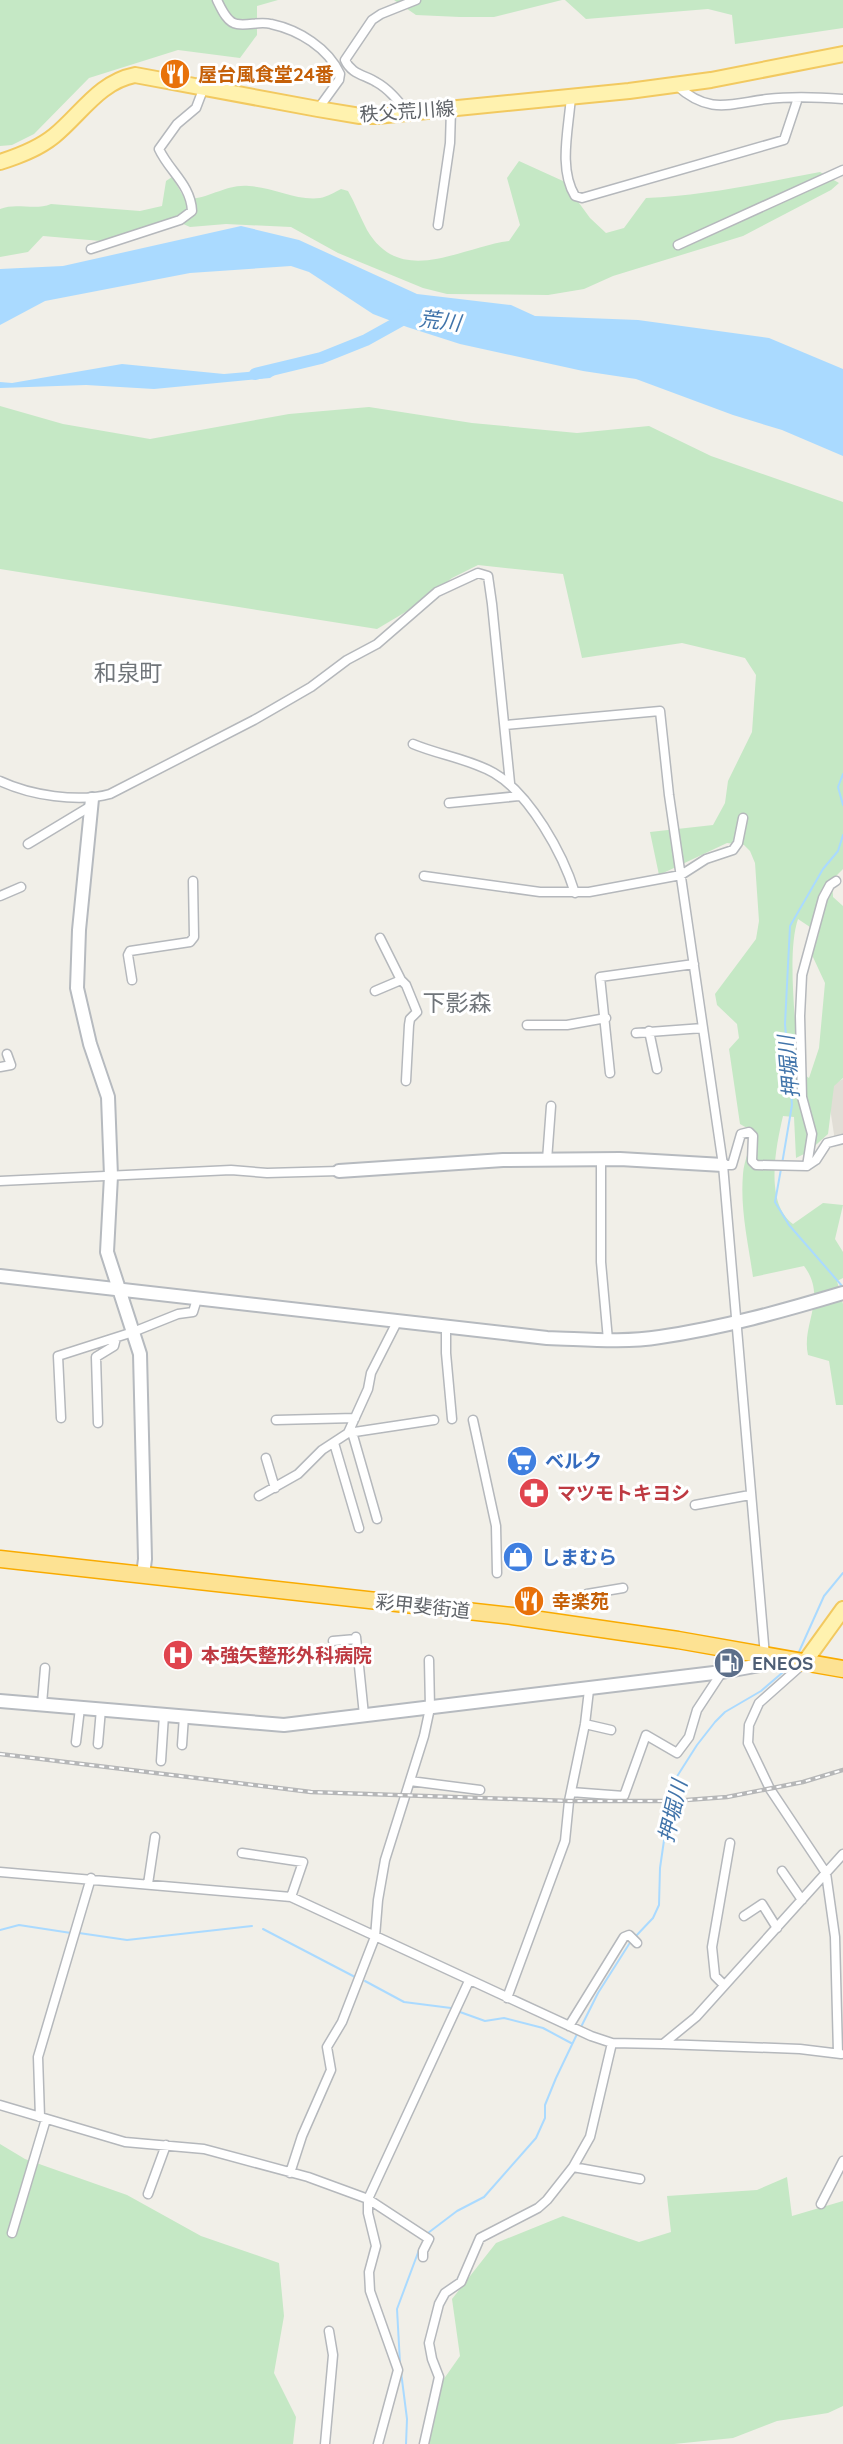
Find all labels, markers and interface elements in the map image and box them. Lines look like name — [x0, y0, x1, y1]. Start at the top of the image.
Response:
restaurant icon: 屋台風食堂24番 — [158, 57, 192, 91]
place label: 屋台風食堂24番 — [198, 62, 334, 86]
street label: 秩父荒川線 — [359, 96, 455, 126]
water label: 荒川 — [418, 305, 464, 336]
district label: 和泉町 — [94, 658, 163, 687]
district label: 下影森 — [423, 988, 492, 1017]
water label: 押堀川 — [772, 1032, 804, 1100]
supermarket icon: ベルク — [505, 1444, 539, 1478]
place label: ベルク — [545, 1449, 602, 1473]
pharmacy icon: マツモトキヨシ — [517, 1476, 551, 1510]
place label: マツモトキヨシ — [557, 1481, 690, 1505]
shop icon: しまむら — [501, 1540, 535, 1574]
place label: しまむら — [541, 1545, 617, 1569]
restaurant icon: 幸楽苑 — [512, 1584, 546, 1618]
street label: 彩甲斐街道 — [374, 1589, 472, 1623]
place label: 幸楽苑 — [552, 1589, 609, 1613]
hospital icon: 本強矢整形外科病院 — [161, 1638, 195, 1672]
place label: 本強矢整形外科病院 — [201, 1643, 372, 1667]
fuel station icon: ENEOS — [712, 1646, 746, 1680]
place label: ENEOS — [752, 1651, 813, 1675]
water label: 押堀川 — [652, 1775, 692, 1845]

